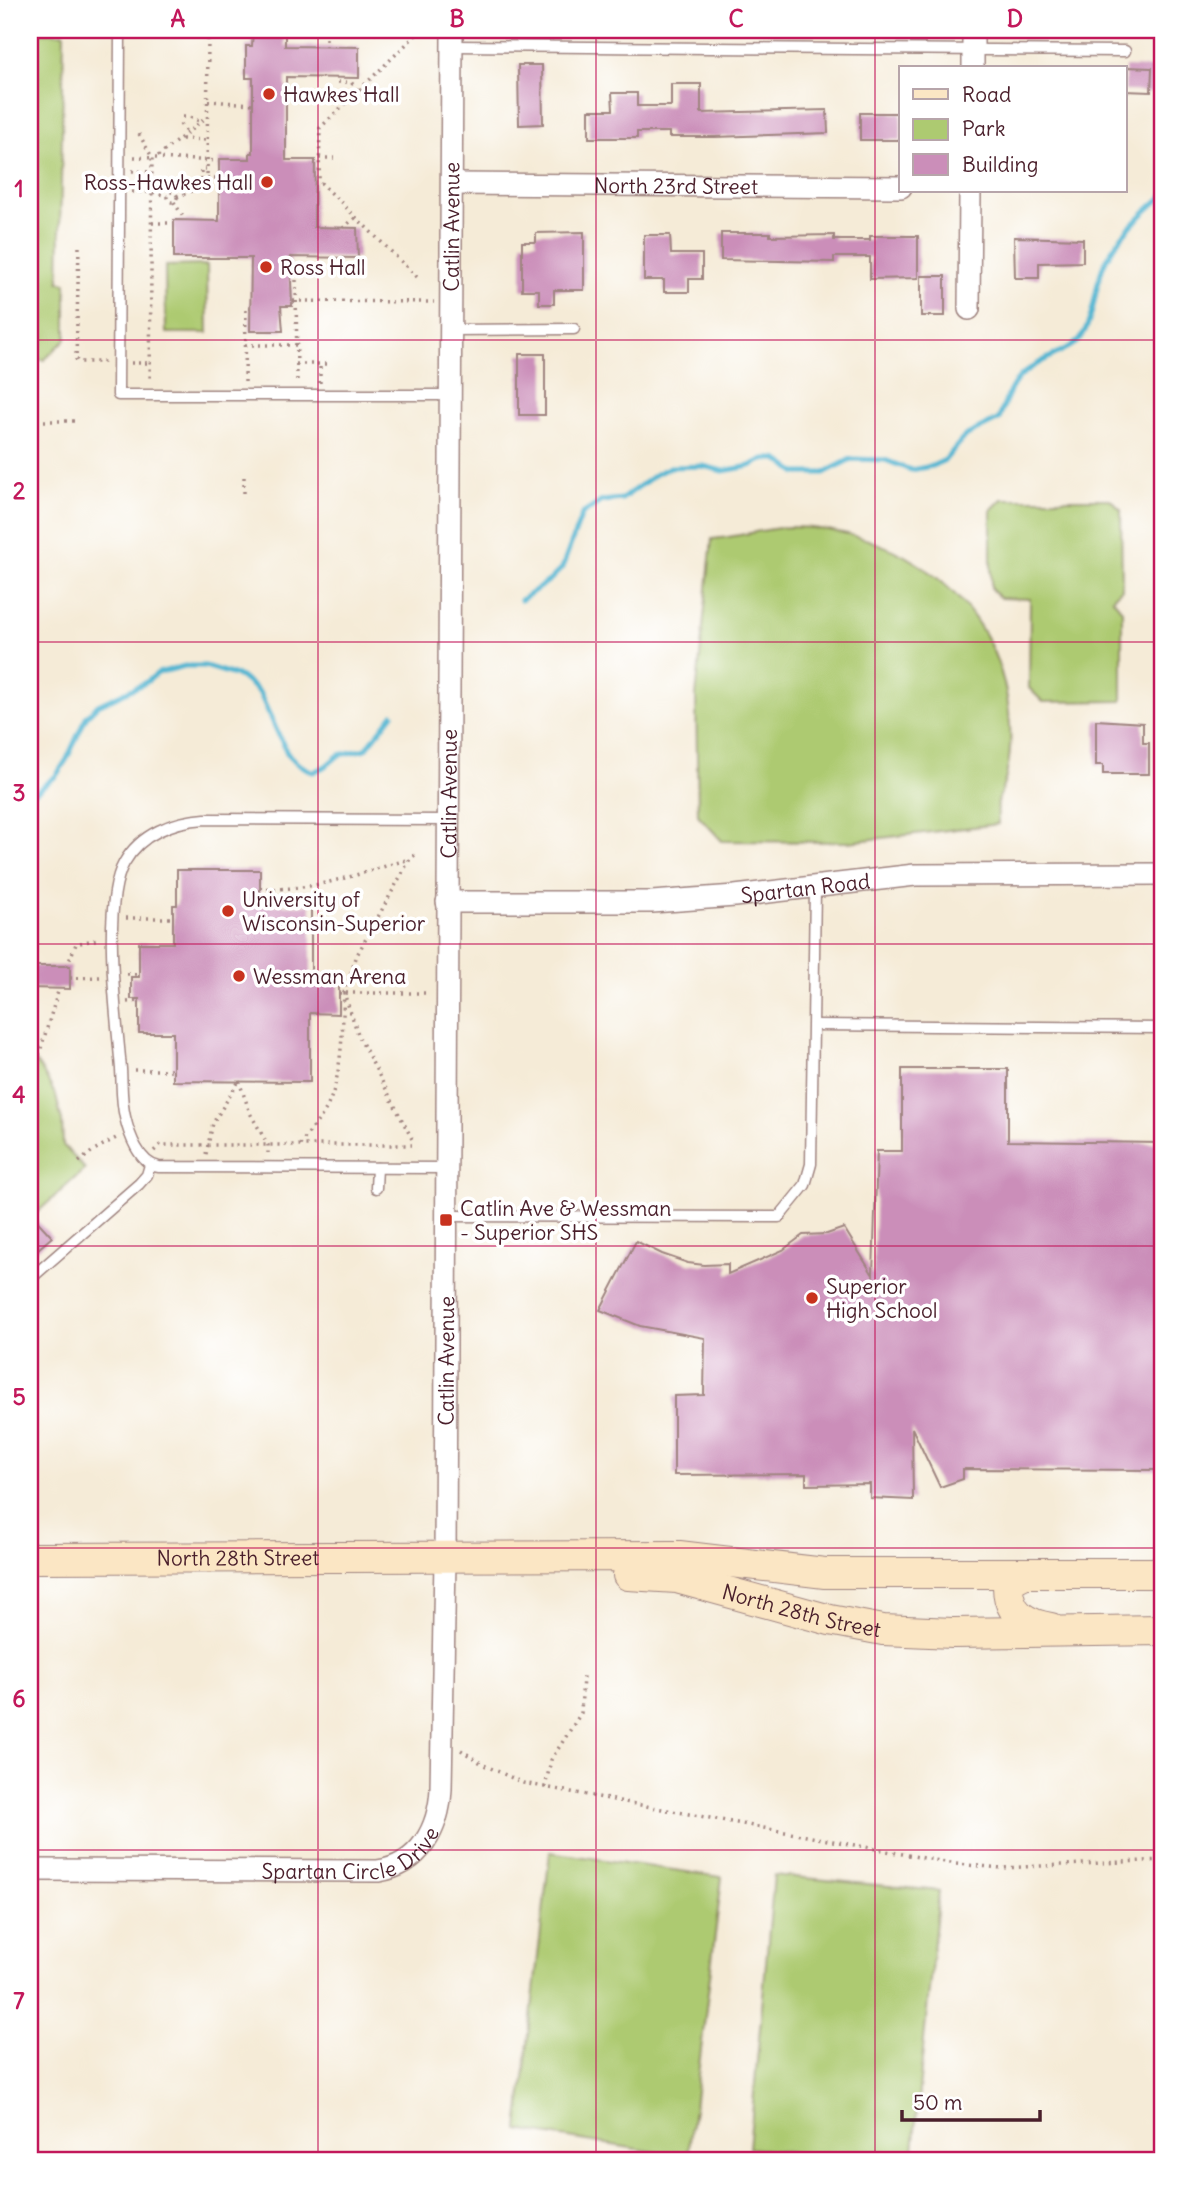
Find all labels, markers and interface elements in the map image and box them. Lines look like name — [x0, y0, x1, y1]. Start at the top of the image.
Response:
text: A — [171, 4, 186, 33]
text: B — [449, 4, 465, 33]
text: C — [728, 4, 744, 33]
text: D — [1007, 4, 1023, 33]
legend — [899, 66, 1126, 192]
place label: Hawkes Hall — [283, 81, 399, 108]
text: Road — [962, 81, 1011, 108]
marker: Hawkes Hall — [261, 86, 277, 102]
text: Park — [962, 115, 1005, 142]
text: Building — [962, 151, 1038, 178]
street label: Catlin Avenue — [437, 162, 465, 292]
place label: Ross-Hawkes Hall — [84, 169, 253, 196]
street label: North 23rd Street — [594, 171, 758, 200]
text: 1 — [14, 174, 24, 203]
marker: Ross-Hawkes Hall — [259, 174, 275, 190]
place label: Ross Hall — [280, 254, 366, 281]
marker: Ross Hall — [258, 259, 274, 275]
text: 2 — [13, 476, 26, 505]
street label: Catlin Avenue — [435, 729, 462, 859]
text: 3 — [12, 778, 26, 807]
street label: Spartan Road — [739, 867, 871, 909]
place label: University of Wisconsin-Superior — [242, 886, 426, 937]
marker: University of Wisconsin-Superior — [220, 903, 236, 919]
place label: Wessman Arena — [253, 963, 406, 990]
marker: Wessman Arena — [231, 968, 247, 984]
text: 4 — [12, 1080, 26, 1109]
place label: Catlin Ave & Wessman - Superior SHS — [460, 1195, 672, 1246]
marker: Catlin Ave & Wessman - Superior SHS — [438, 1212, 454, 1228]
place label: Superior High School — [826, 1273, 937, 1324]
marker: Superior High School — [804, 1290, 820, 1306]
street label: Catlin Avenue — [432, 1296, 460, 1426]
text: 5 — [12, 1382, 26, 1411]
street label: North 28th Street — [157, 1544, 319, 1571]
street label: North 28th Street — [719, 1578, 883, 1643]
text: 6 — [12, 1684, 26, 1713]
street label: Spartan Circle Drive — [262, 1822, 445, 1885]
text: 7 — [13, 1986, 25, 2015]
scale bar — [902, 2078, 1041, 2122]
text: 50 m — [913, 2089, 962, 2116]

